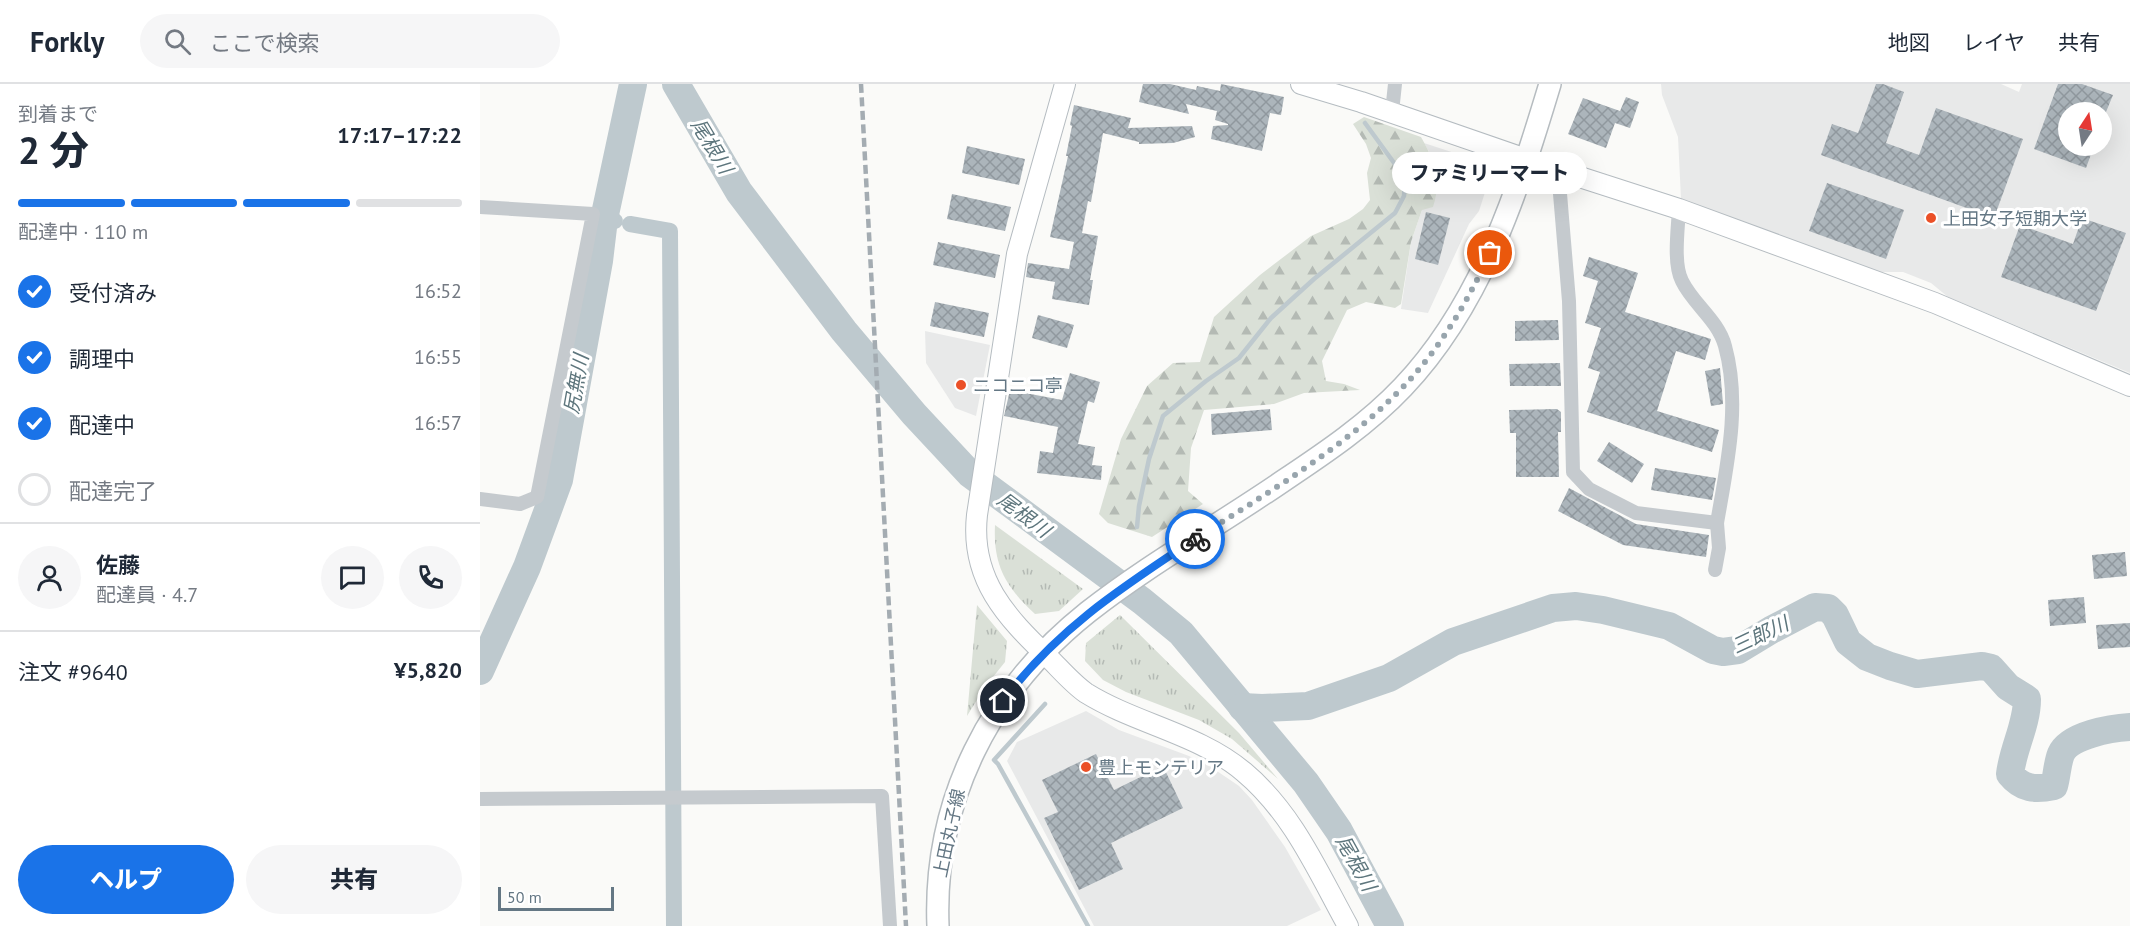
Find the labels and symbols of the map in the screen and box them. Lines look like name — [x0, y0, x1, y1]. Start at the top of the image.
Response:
north arrow — [2058, 102, 2112, 156]
water label: 尾根川 — [685, 114, 740, 180]
callout: ファミリーマート — [1392, 151, 1588, 193]
place label: 上田女子短期大学 — [1943, 207, 2087, 230]
marker: 上田女子短期大学 — [1924, 211, 1938, 225]
pin — [1464, 227, 1515, 278]
water label: 尻無川 — [558, 350, 594, 416]
place label: ニコニコ亭 — [973, 374, 1063, 397]
marker: ニコニコ亭 — [954, 378, 968, 392]
water label: 尾根川 — [992, 487, 1057, 545]
courier — [1165, 509, 1225, 569]
water label: 三郎川 — [1727, 610, 1794, 659]
pin — [977, 675, 1028, 726]
place label: 豊上モンテリア — [1098, 756, 1224, 779]
marker: 豊上モンテリア — [1079, 760, 1093, 774]
street label: 上田丸子線 — [928, 787, 970, 879]
water label: 尾根川 — [1330, 830, 1383, 897]
scale bar — [498, 884, 614, 912]

